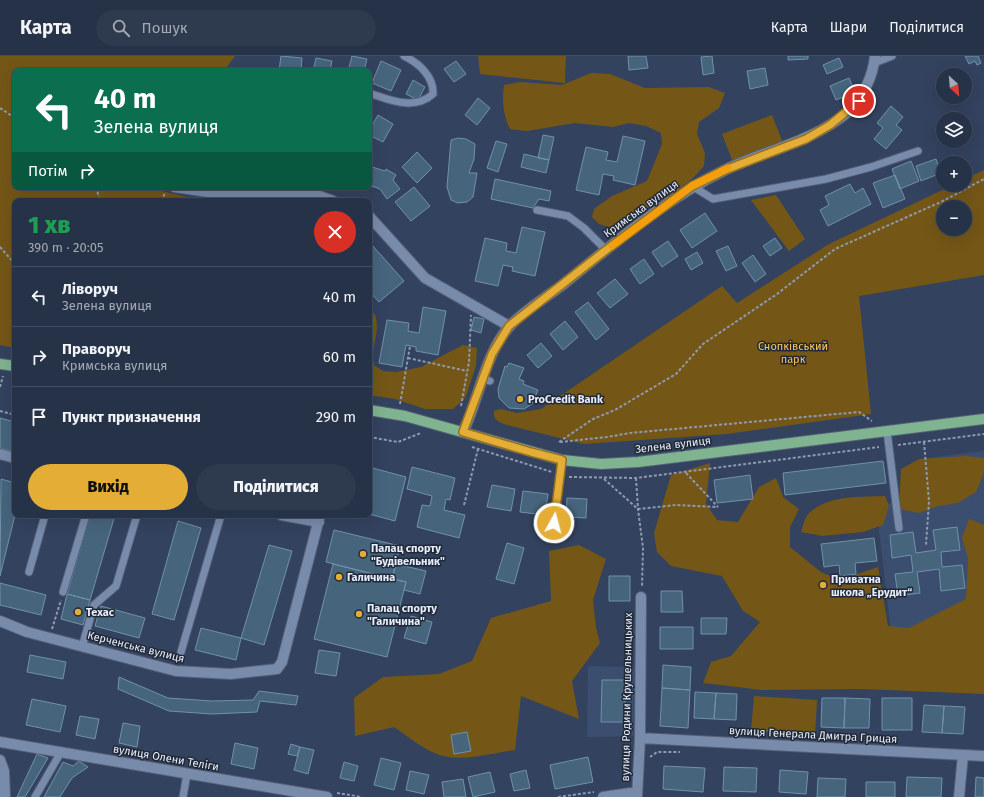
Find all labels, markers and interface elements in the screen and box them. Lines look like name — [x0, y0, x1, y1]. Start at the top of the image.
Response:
search box — [96, 10, 376, 46]
text: Карта — [20, 16, 72, 39]
icon: search — [110, 17, 132, 39]
text: Пошук — [142, 19, 188, 37]
text: Карта — [771, 19, 808, 36]
text: Шари — [830, 19, 867, 36]
text: Поділитися — [889, 19, 964, 36]
north arrow — [936, 68, 972, 104]
map controls — [936, 68, 972, 236]
text: 40 m — [94, 82, 157, 115]
icon: left — [28, 84, 80, 136]
pin — [842, 84, 876, 118]
icon: arrive — [848, 90, 870, 112]
button: layers — [936, 112, 972, 148]
text: Зелена вулиця — [94, 116, 219, 138]
button: + — [936, 156, 972, 192]
icon: right — [76, 160, 98, 182]
text: Потім — [28, 162, 68, 180]
street label: Кримська вулиця — [601, 178, 681, 240]
button: − — [936, 200, 972, 236]
text: 1 хв — [28, 211, 71, 239]
button: close — [314, 211, 356, 253]
text: 390 m · 20:05 — [28, 240, 104, 255]
text: Ліворуч — [62, 280, 118, 298]
icon: left — [28, 286, 50, 308]
text: 40 m — [323, 288, 356, 306]
text: Зелена вулиця — [62, 298, 152, 313]
text: Праворуч — [62, 340, 131, 358]
park label: Снопківський парк — [758, 340, 828, 366]
icon: right — [28, 346, 50, 368]
text: 60 m — [323, 348, 356, 366]
text: Кримська вулиця — [62, 358, 167, 373]
place label: ProCredit Bank — [528, 393, 604, 406]
marker: ProCredit Bank — [515, 394, 525, 404]
icon: arrive — [28, 406, 50, 428]
text: Пункт призначення — [62, 408, 201, 426]
text: 290 m — [316, 408, 356, 426]
street label: Зелена вулиця — [634, 434, 712, 456]
button: Вихід — [28, 464, 188, 510]
button: Поділитися — [196, 464, 356, 510]
position arrow — [533, 502, 575, 544]
place label: Палац спорту "Будівельник" — [371, 542, 445, 568]
marker: Палац спорту "Будівельник" — [358, 549, 368, 559]
place label: Галичина — [347, 571, 395, 584]
marker: Галичина — [334, 572, 344, 582]
place label: Приватна школа „Ерудит“ — [831, 573, 912, 599]
marker: Приватна школа „Ерудит“ — [818, 580, 828, 590]
place label: Палац спорту "Галичина" — [367, 602, 437, 628]
place label: Техас — [86, 606, 115, 619]
marker: Техас — [73, 607, 83, 617]
marker: Палац спорту "Галичина" — [354, 609, 364, 619]
street label: вулиця Родини Крушельницьких — [619, 612, 635, 781]
street label: Керченська вулиця — [86, 629, 186, 665]
street label: вулиця Генерала Дмитра Грицая — [728, 724, 898, 746]
street label: вулиця Олени Теліги — [112, 742, 220, 774]

